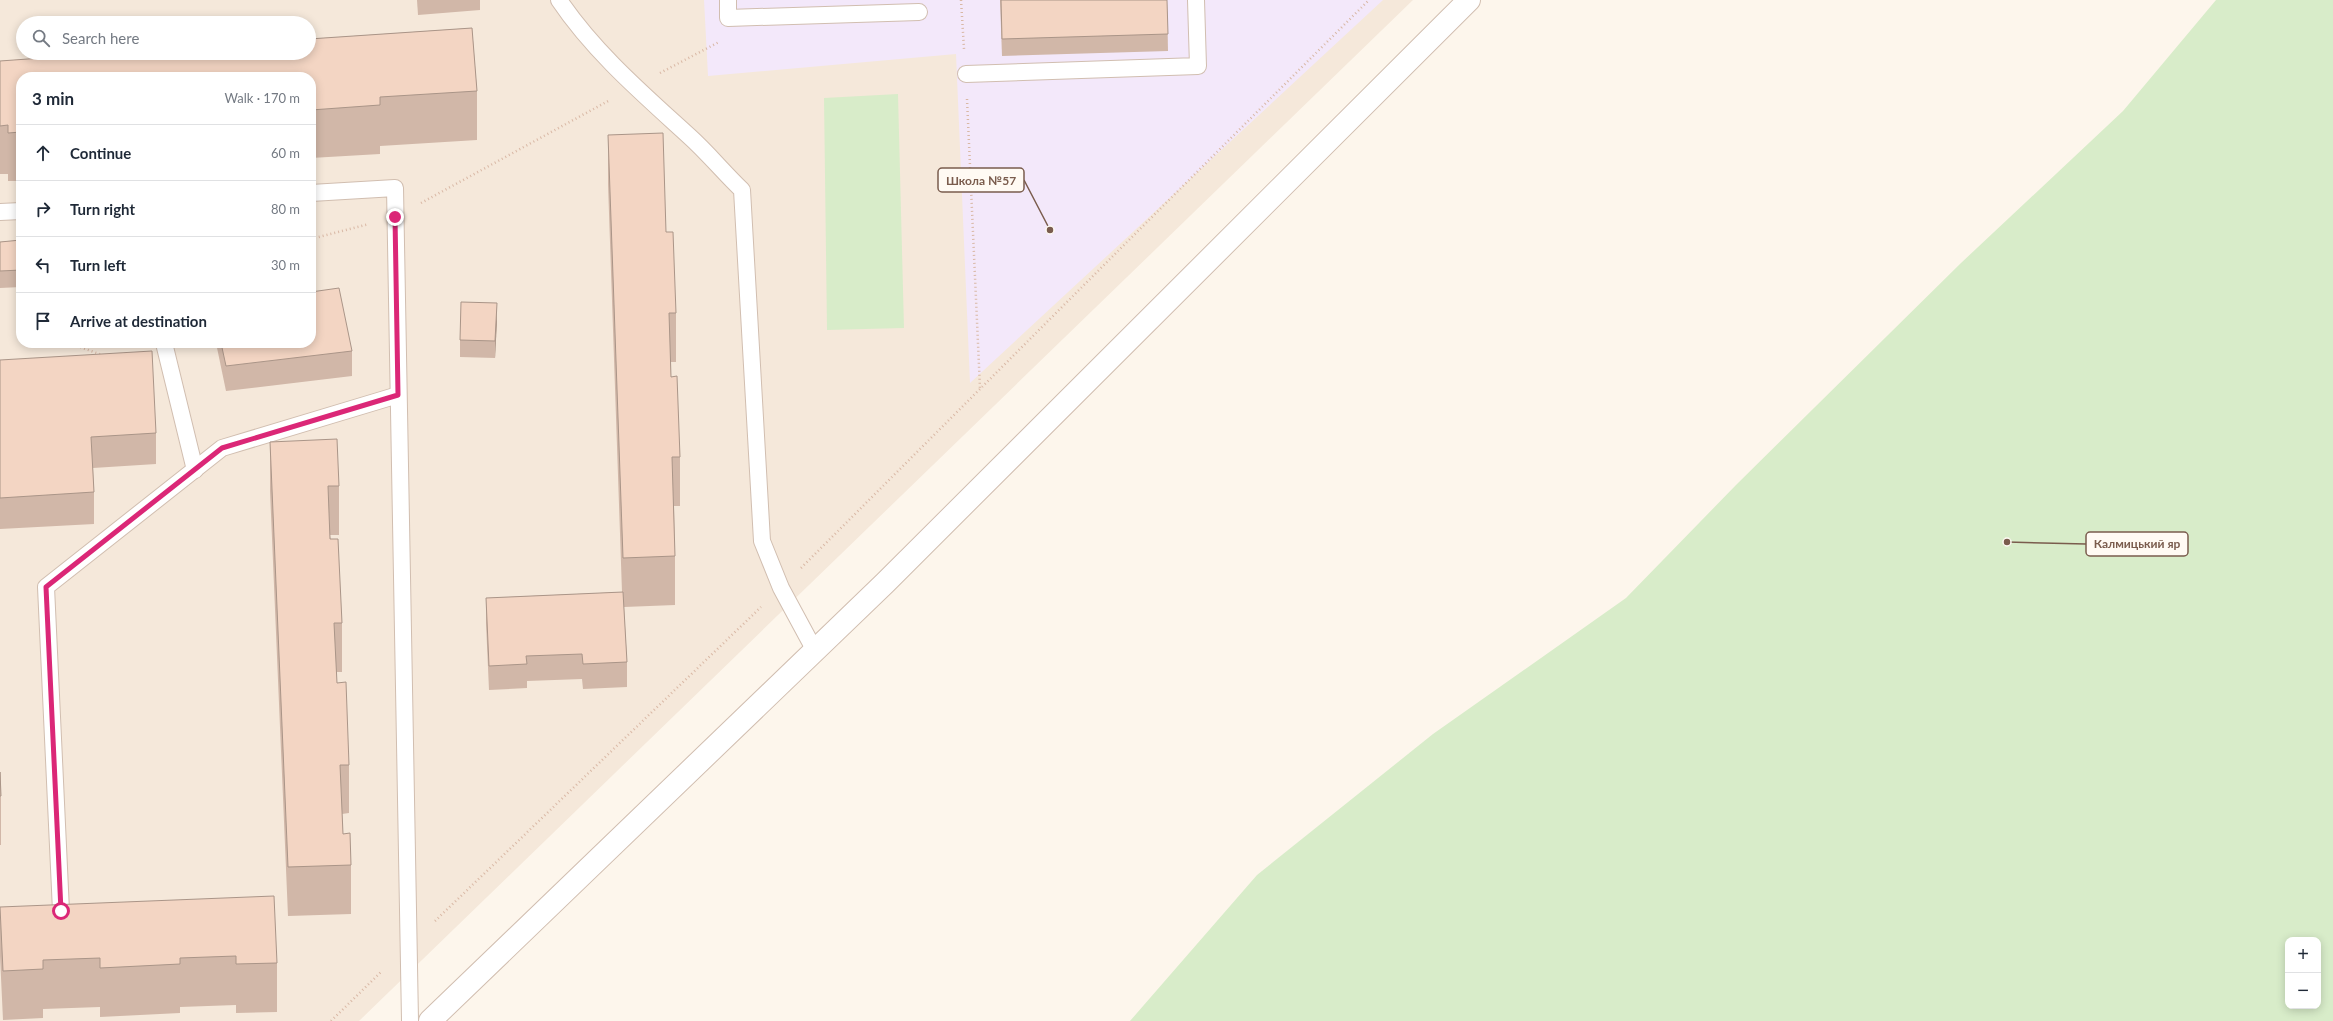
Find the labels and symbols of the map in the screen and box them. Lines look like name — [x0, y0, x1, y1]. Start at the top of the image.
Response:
callout: Школа №57 — [938, 168, 1024, 192]
text: Школа №57 — [946, 173, 1016, 188]
route end — [386, 208, 404, 226]
callout: Калмицький яр — [2086, 532, 2188, 556]
text: Калмицький яр — [2094, 536, 2181, 551]
route start — [52, 902, 70, 920]

